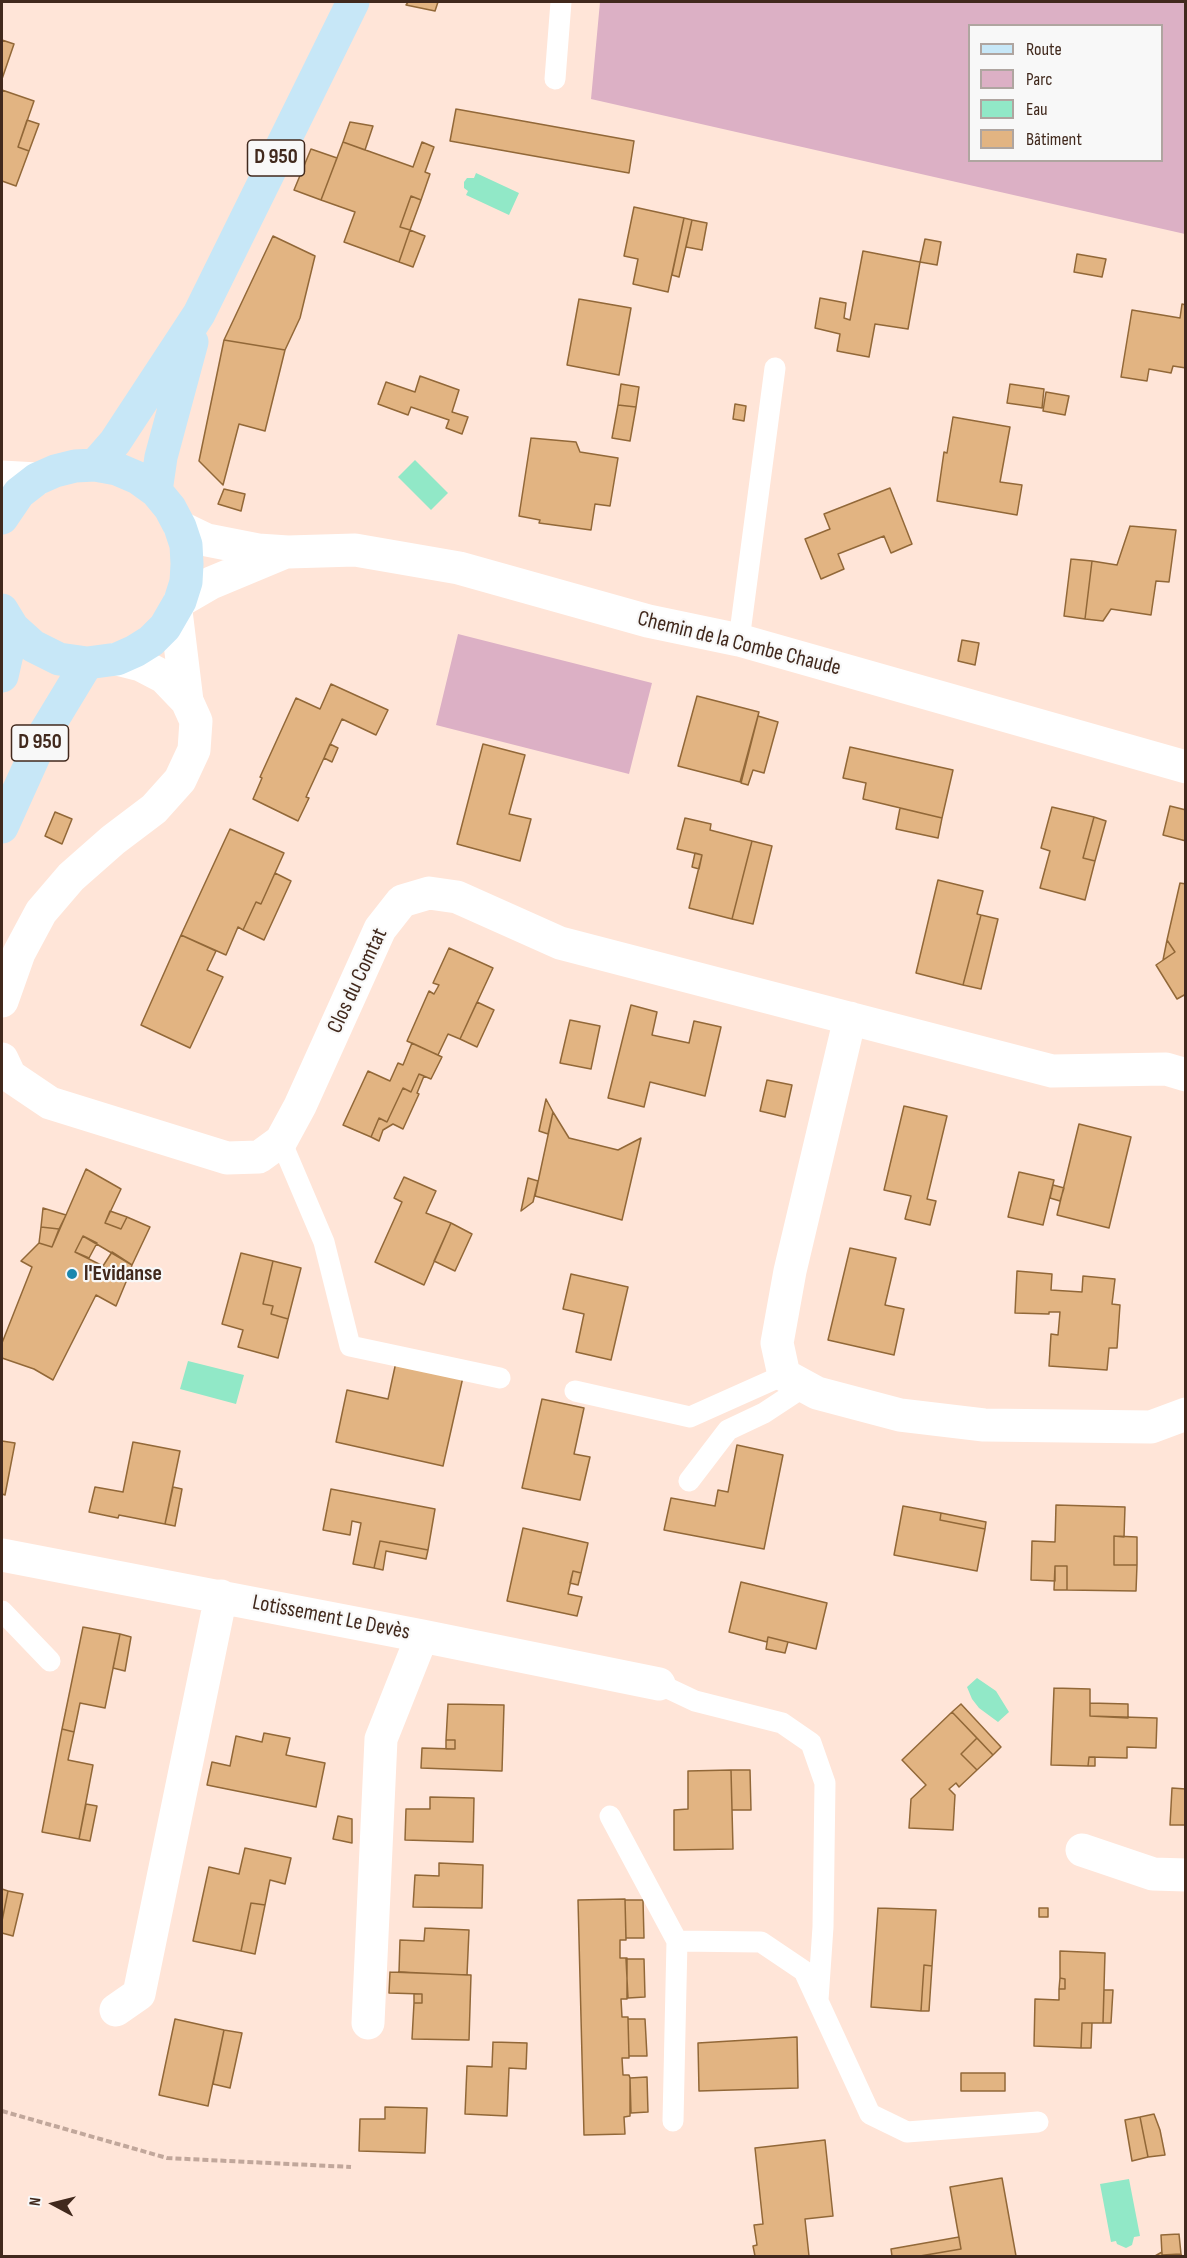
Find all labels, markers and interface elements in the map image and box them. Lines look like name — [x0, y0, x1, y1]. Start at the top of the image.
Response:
legend — [968, 24, 1163, 162]
text: Route — [1026, 39, 1062, 60]
text: Parc — [1026, 69, 1052, 90]
text: Eau — [1026, 99, 1048, 120]
text: Bâtiment — [1026, 129, 1082, 150]
road number: D 950 — [248, 140, 304, 176]
street label: Chemin de la Combe Chaude — [635, 606, 843, 682]
road number: D 950 — [12, 725, 68, 761]
street label: Clos du Comtat — [322, 924, 394, 1038]
place label: l'Evidanse — [84, 1261, 162, 1287]
marker: l'Evidanse — [65, 1267, 79, 1281]
street label: Lotissement Le Devès — [250, 1590, 412, 1646]
north arrow — [24, 2174, 84, 2234]
text: N — [26, 2196, 46, 2207]

